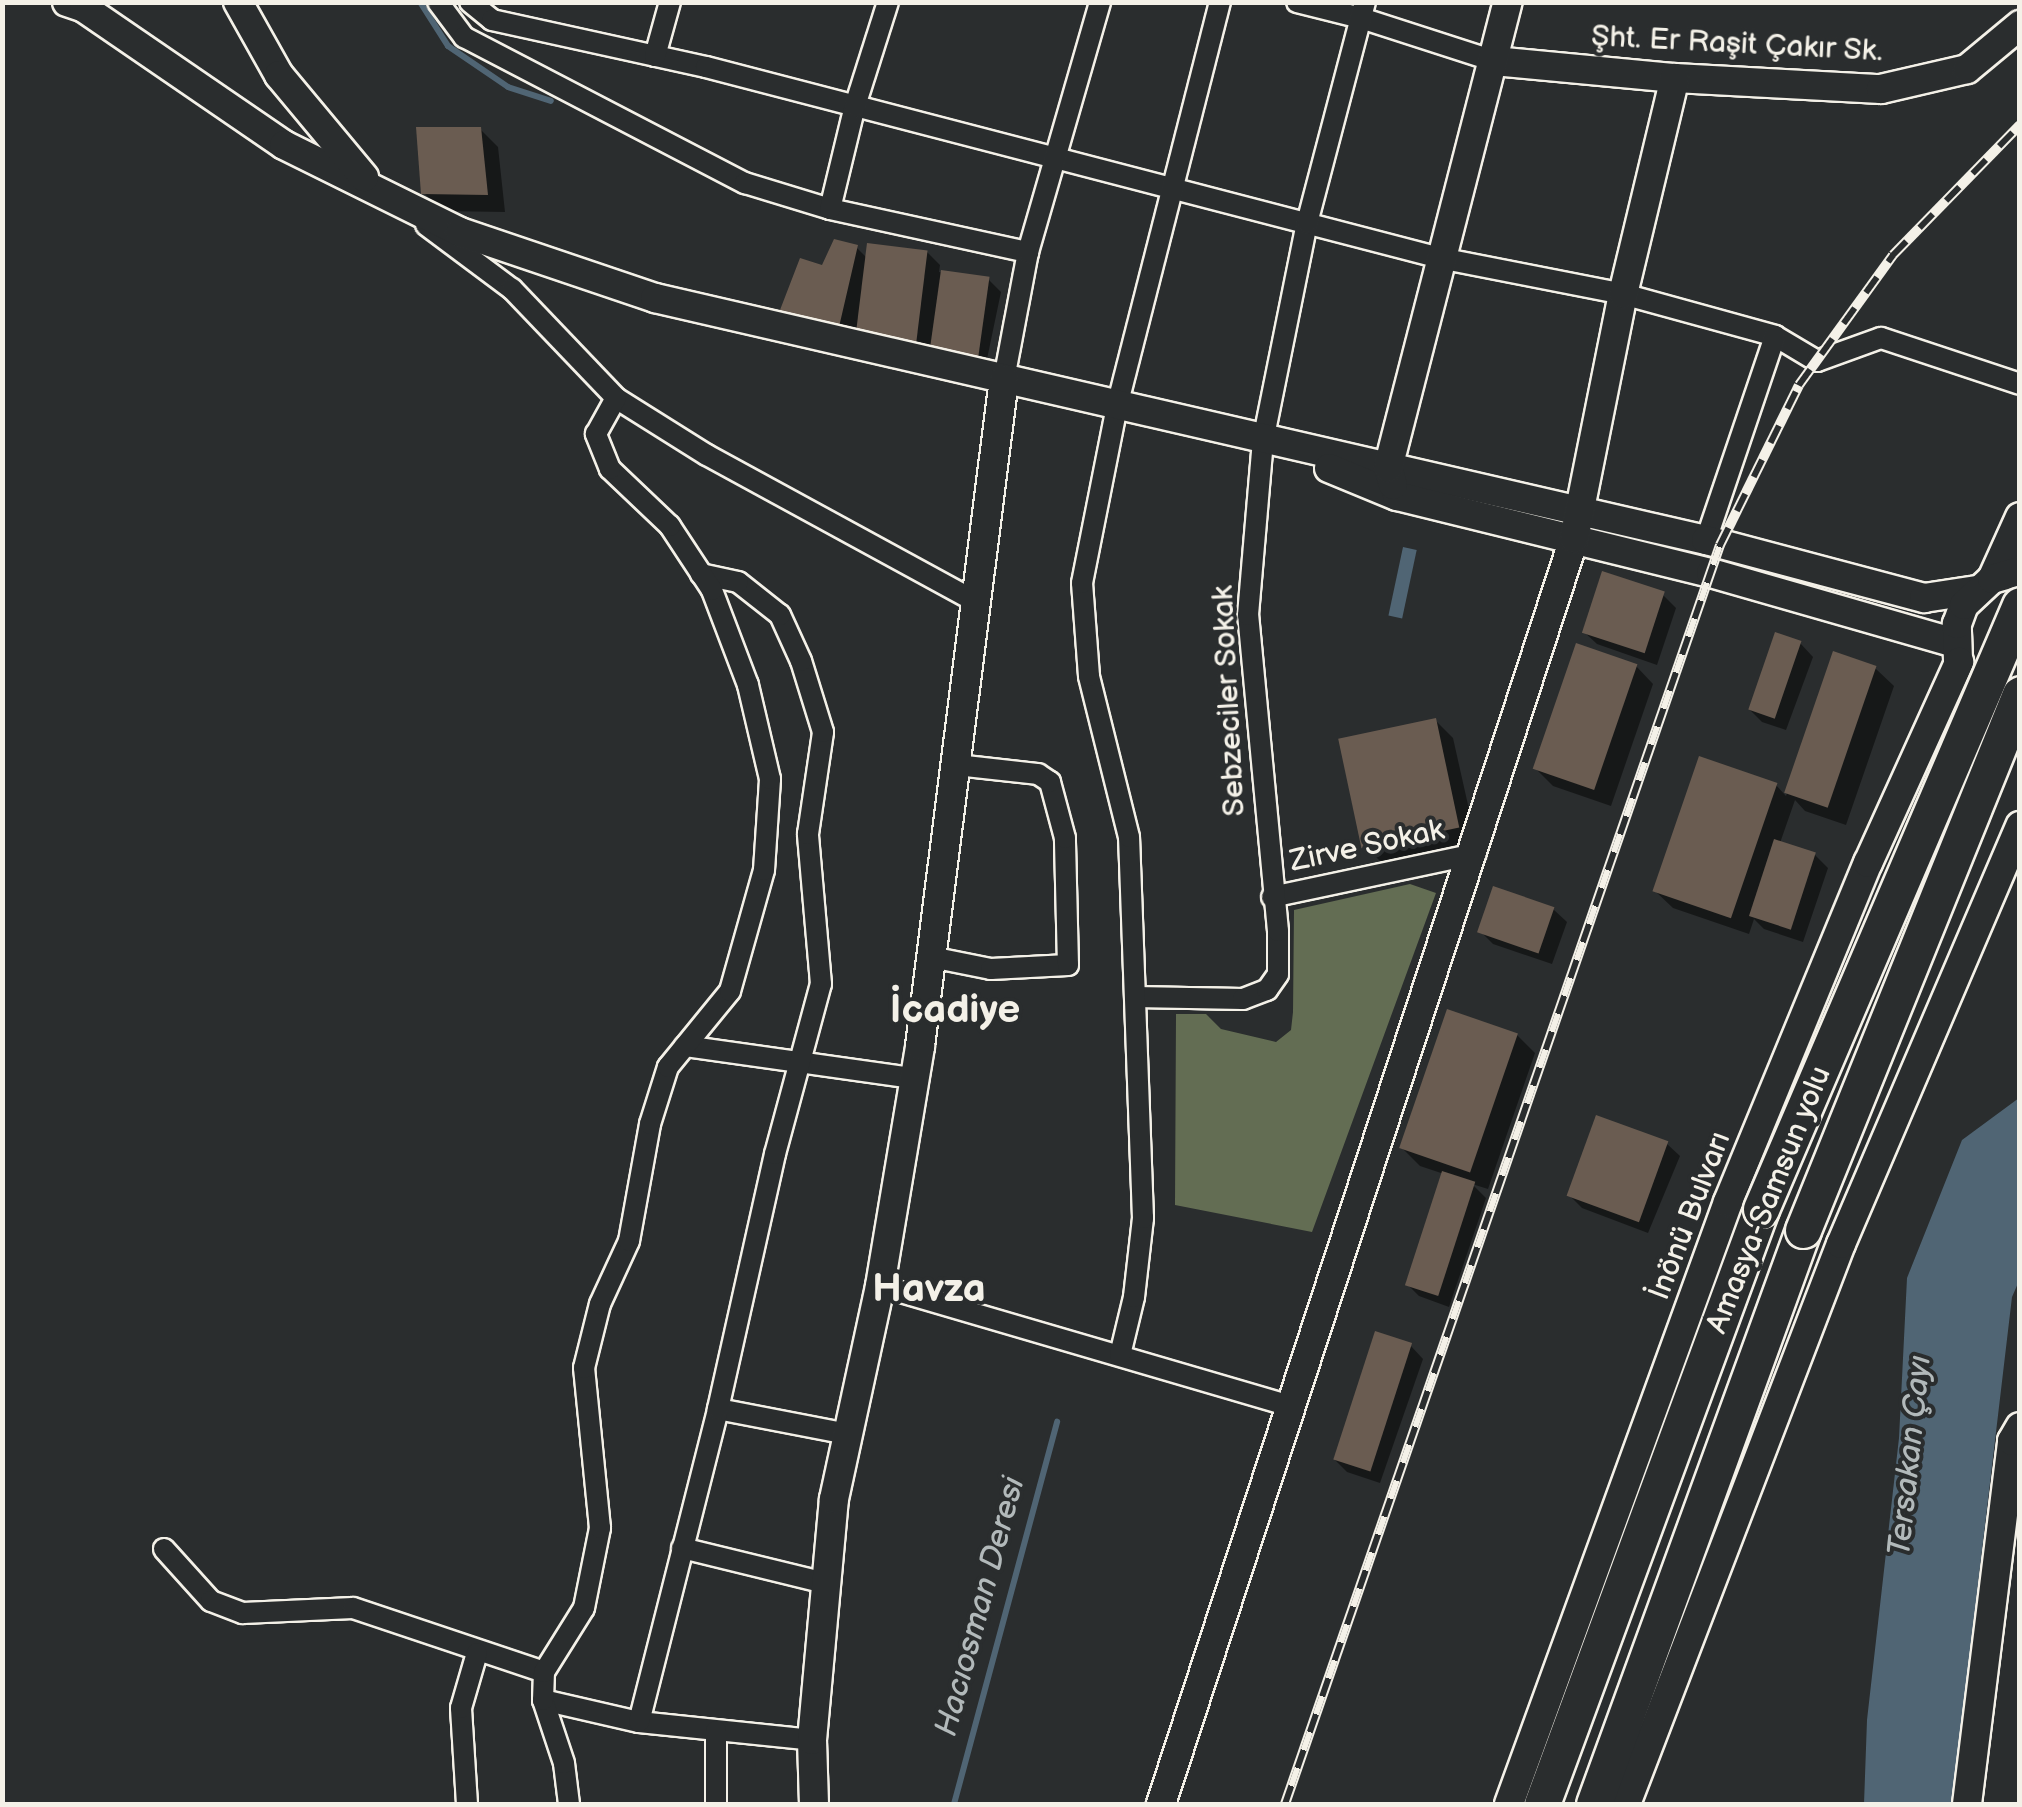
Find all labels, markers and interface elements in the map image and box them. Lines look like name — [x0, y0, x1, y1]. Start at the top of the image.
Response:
street label: Şht. Er Raşit Çakır Sk. — [1590, 18, 1884, 70]
street label: Sebzeciler Sokak — [1205, 584, 1253, 818]
street label: Zirve Sokak — [1286, 812, 1448, 880]
district label: İcadiye — [890, 986, 1020, 1034]
street label: Amasya-Samsun yolu — [1699, 1061, 1839, 1339]
street label: İnönü Bulvarı — [1641, 1127, 1739, 1305]
district label: Havza — [872, 1265, 986, 1313]
water label: Tersakan Çayı — [1881, 1354, 1941, 1558]
water label: Hacıosman Deresi — [928, 1474, 1034, 1740]

